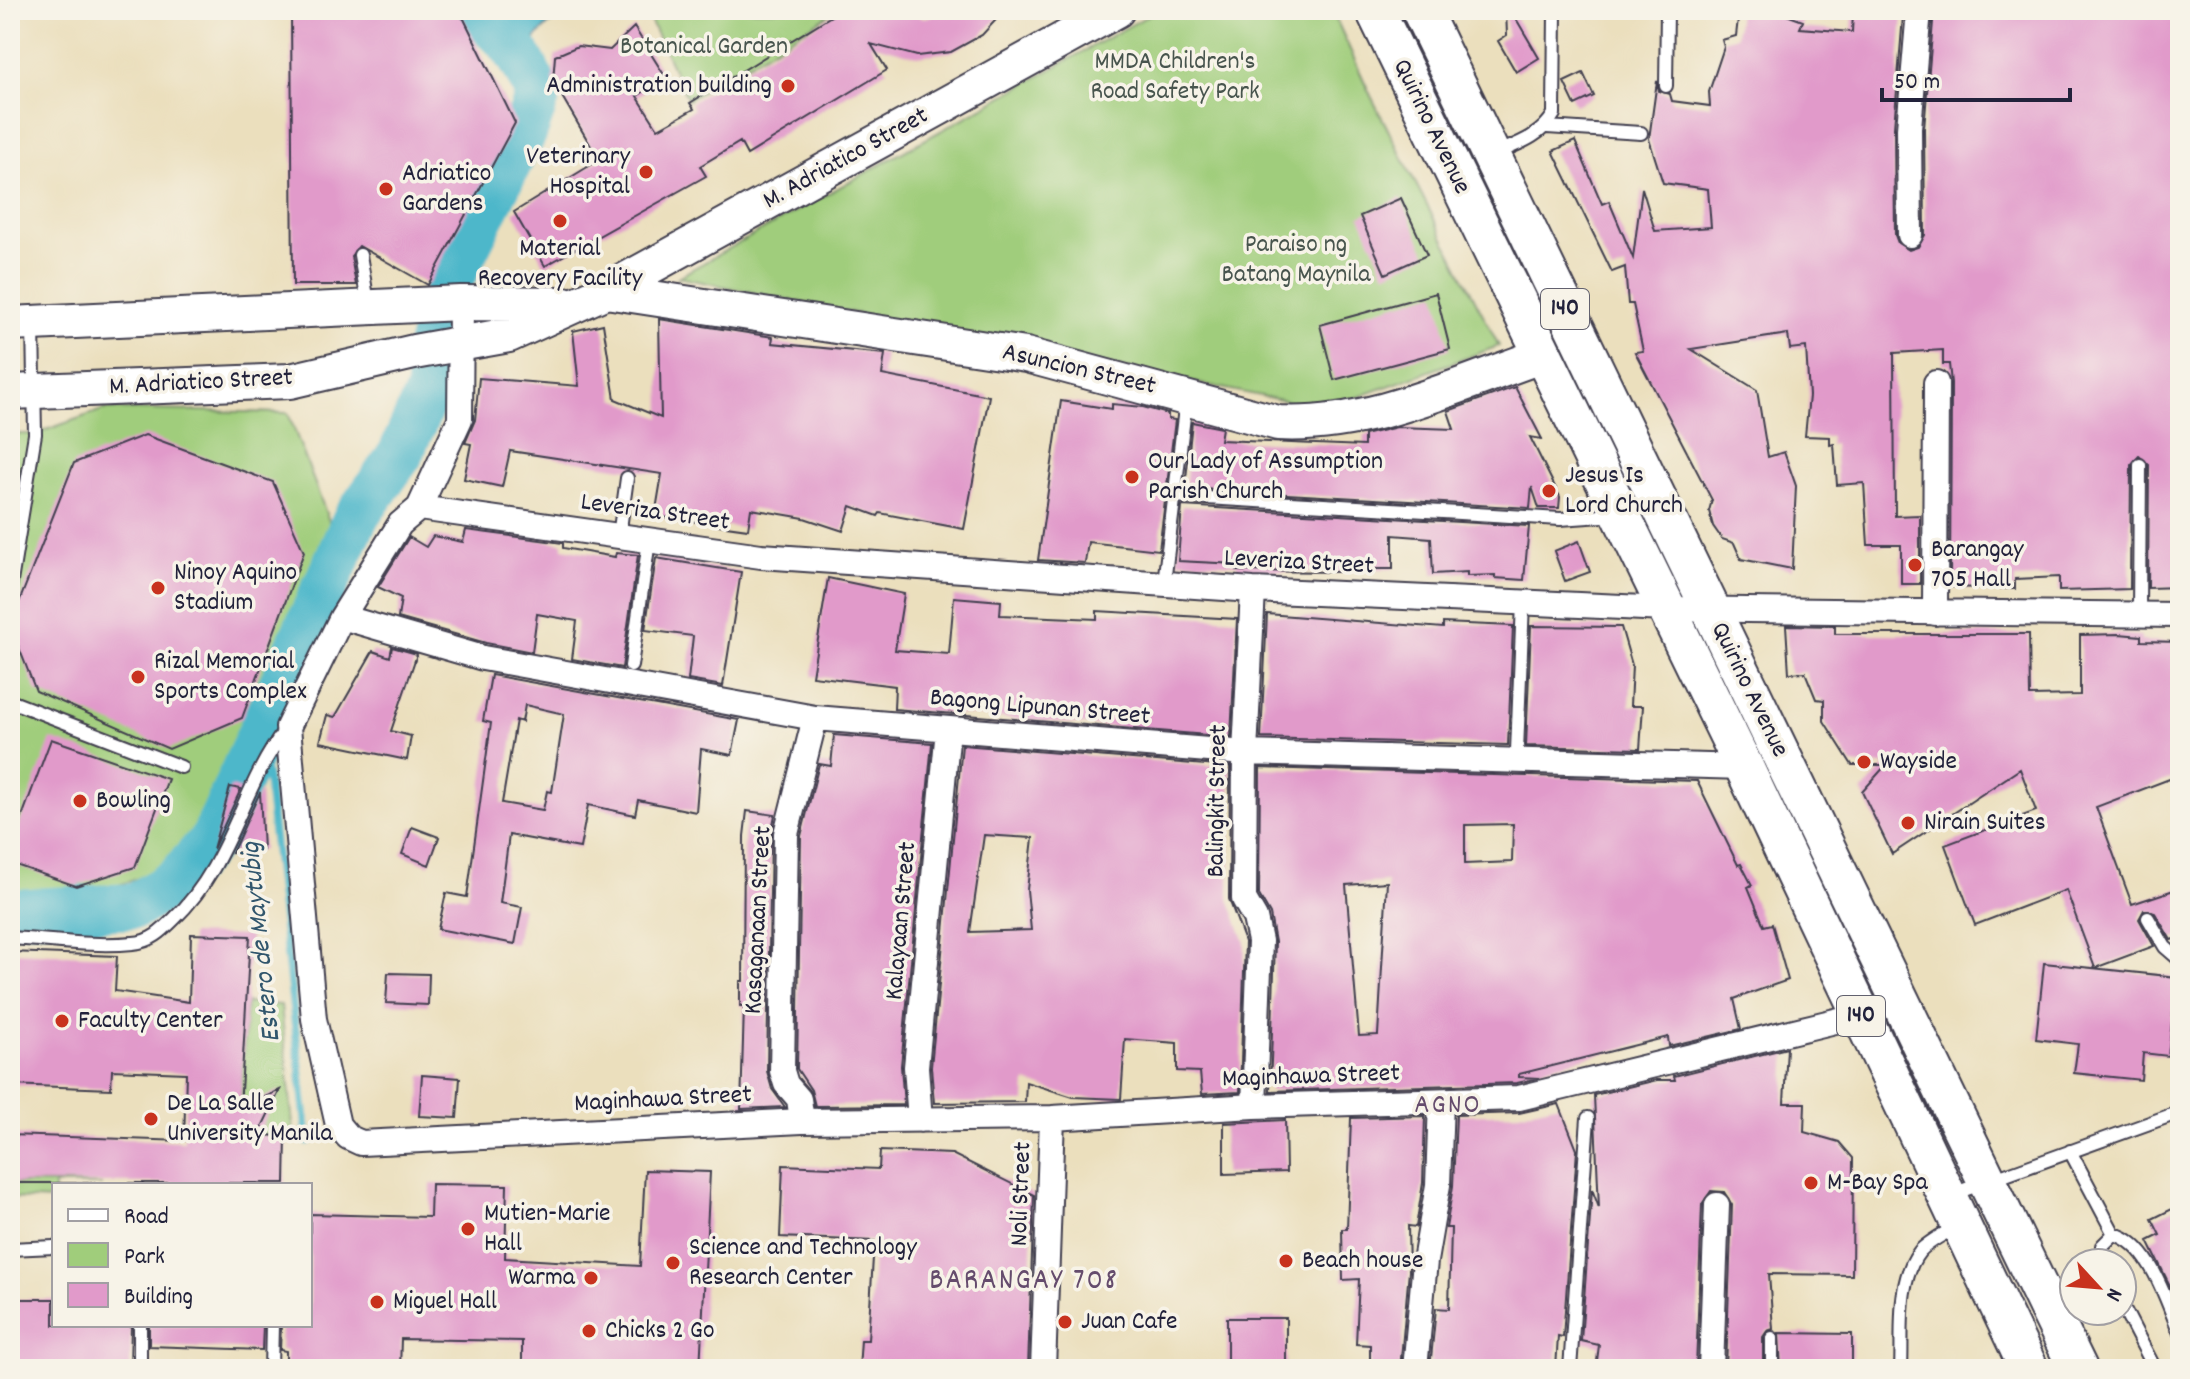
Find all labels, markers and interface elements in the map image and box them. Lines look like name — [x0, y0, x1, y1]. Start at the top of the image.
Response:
park label: Botanical Garden — [620, 29, 788, 66]
park label: MMDA Children's Road Safety Park — [1090, 44, 1260, 111]
scale bar — [1882, 52, 2070, 102]
street label: Quirino Avenue — [1382, 53, 1480, 201]
text: 50 m — [1894, 66, 1940, 100]
place label: Administration building — [546, 68, 772, 105]
marker: Administration building — [779, 77, 797, 95]
street label: M. Adriatico Street — [757, 98, 936, 220]
place label: Veterinary Hospital — [526, 139, 630, 206]
place label: Adriatico Gardens — [402, 156, 491, 223]
marker: Veterinary Hospital — [637, 163, 655, 181]
marker: Adriatico Gardens — [377, 180, 395, 198]
marker: Material Recovery Facility — [551, 212, 569, 230]
park label: Paraiso ng Batang Maynila — [1222, 227, 1371, 294]
place label: Material Recovery Facility — [478, 231, 643, 298]
road number: 140 — [1541, 289, 1589, 329]
street label: Asuncion Street — [999, 334, 1160, 406]
street label: M. Adriatico Street — [108, 360, 294, 406]
place label: Our Lady of Assumption Parish Church — [1148, 444, 1383, 511]
place label: Jesus Is Lord Church — [1565, 458, 1683, 525]
marker: Our Lady of Assumption Parish Church — [1123, 468, 1141, 486]
marker: Jesus Is Lord Church — [1540, 482, 1558, 500]
street label: Leveriza Street — [578, 484, 732, 542]
place label: Barangay 705 Hall — [1931, 532, 2024, 599]
street label: Leveriza Street — [1223, 541, 1375, 585]
place label: Ninoy Aquino Stadium — [174, 555, 297, 622]
marker: Barangay 705 Hall — [1906, 556, 1924, 574]
marker: Ninoy Aquino Stadium — [149, 579, 167, 597]
street label: Quirino Avenue — [1700, 616, 1798, 764]
place label: Rizal Memorial Sports Complex — [154, 644, 307, 711]
marker: Rizal Memorial Sports Complex — [129, 668, 147, 686]
street label: Bagong Lipunan Street — [928, 680, 1152, 736]
street label: Balingkit Street — [1198, 724, 1238, 878]
place label: Wayside — [1880, 744, 1957, 781]
marker: Wayside — [1855, 753, 1873, 771]
place label: Bowling — [96, 783, 171, 820]
marker: Bowling — [71, 792, 89, 810]
place label: Nirain Suites — [1924, 805, 2046, 842]
marker: Nirain Suites — [1899, 814, 1917, 832]
street label: Kasaganaan Street — [736, 825, 782, 1015]
water label: Estero de Maytubig — [233, 839, 293, 1044]
street label: Kalayaan Street — [877, 840, 927, 1002]
road number: 140 — [1837, 996, 1885, 1036]
place label: Faculty Center — [78, 1003, 223, 1040]
marker: Faculty Center — [53, 1012, 71, 1030]
street label: Maginhawa Street — [1222, 1055, 1401, 1099]
street label: Maginhawa Street — [573, 1077, 753, 1123]
place label: De La Salle University Manila — [167, 1086, 333, 1153]
district label: AGNO — [1414, 1087, 1482, 1127]
marker: De La Salle University Manila — [142, 1110, 160, 1128]
street label: Noli Street — [1002, 1141, 1042, 1247]
place label: M-Bay Spa — [1827, 1165, 1929, 1202]
marker: M-Bay Spa — [1802, 1174, 1820, 1192]
legend — [52, 1183, 312, 1327]
place label: Mutien-Marie Hall — [484, 1196, 610, 1263]
text: Road — [124, 1201, 169, 1235]
marker: Mutien-Marie Hall — [459, 1220, 477, 1238]
place label: Science and Technology Research Center — [689, 1230, 917, 1297]
text: Park — [124, 1241, 165, 1275]
place label: Beach house — [1302, 1243, 1423, 1280]
north arrow — [2058, 1247, 2138, 1327]
marker: Beach house — [1277, 1252, 1295, 1270]
marker: Science and Technology Research Center — [664, 1254, 682, 1272]
place label: Warma — [508, 1260, 576, 1297]
district label: BARANGAY 708 — [929, 1261, 1119, 1304]
marker: Warma — [582, 1269, 600, 1287]
text: Building — [124, 1281, 193, 1315]
text: N — [2096, 1283, 2129, 1306]
place label: Miguel Hall — [393, 1284, 497, 1321]
marker: Miguel Hall — [368, 1293, 386, 1311]
place label: Juan Cafe — [1081, 1304, 1177, 1341]
place label: Chicks 2 Go — [605, 1313, 715, 1350]
marker: Juan Cafe — [1056, 1313, 1074, 1331]
marker: Chicks 2 Go — [580, 1322, 598, 1340]

